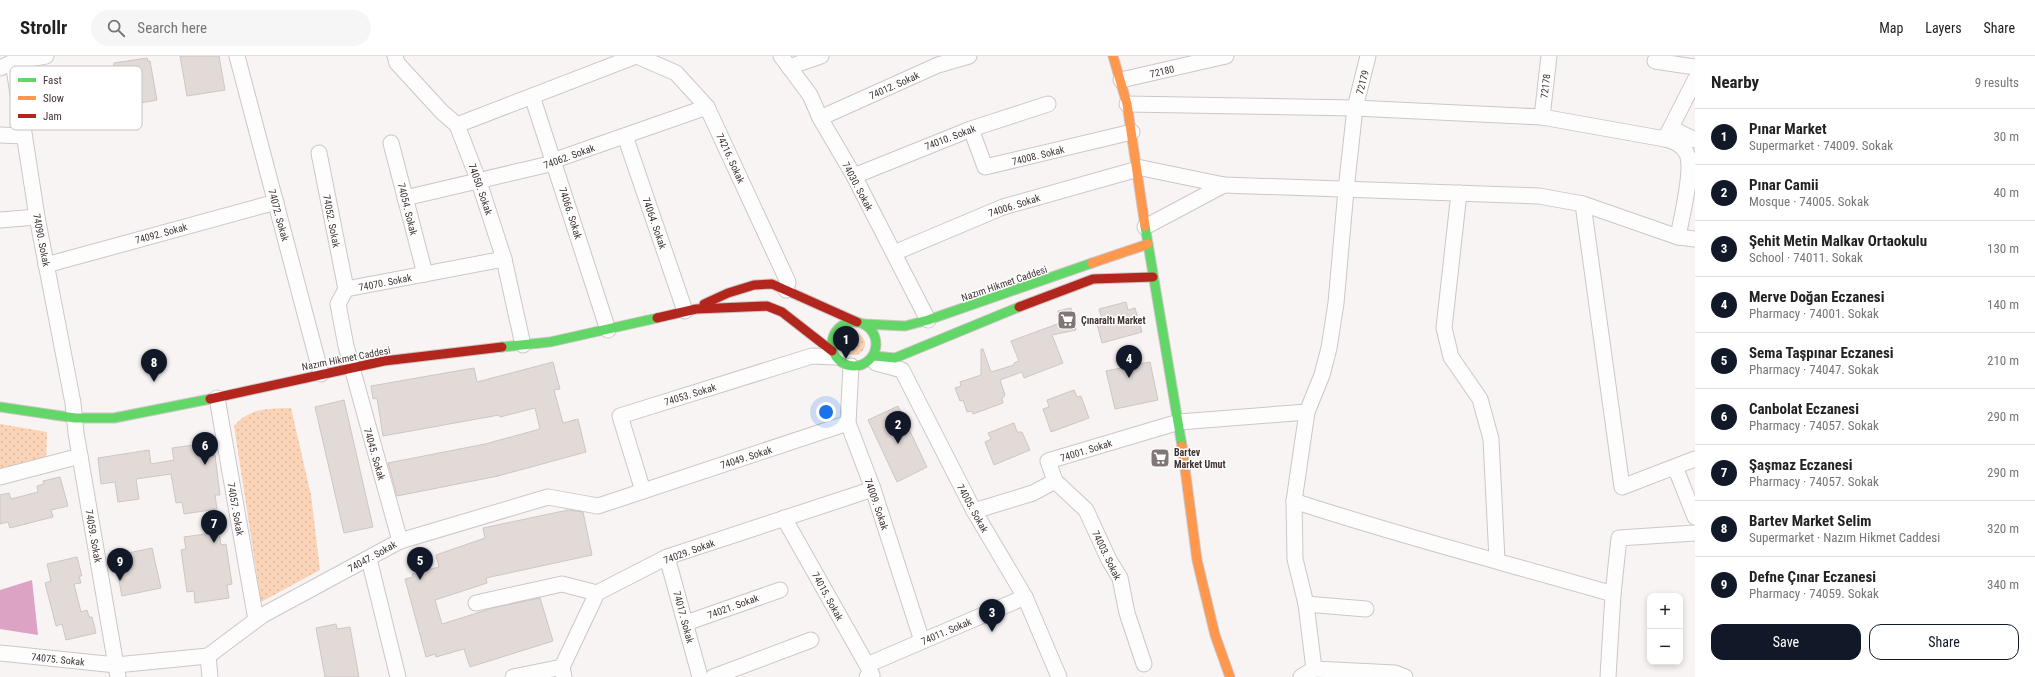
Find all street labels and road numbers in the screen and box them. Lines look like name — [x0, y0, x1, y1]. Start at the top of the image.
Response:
street label: 72180 — [1149, 63, 1175, 80]
street label: 74012. Sokak — [867, 69, 921, 101]
street label: 72179 — [1354, 69, 1371, 95]
street label: 72178 — [1539, 73, 1552, 99]
street label: 74010. Sokak — [923, 123, 978, 152]
street label: 74216. Sokak — [714, 132, 747, 185]
street label: 74062. Sokak — [542, 142, 597, 171]
street label: 74008. Sokak — [1011, 144, 1066, 167]
street label: 74030. Sokak — [840, 160, 875, 213]
street label: 74050. Sokak — [467, 162, 495, 217]
street label: 74054. Sokak — [396, 182, 419, 237]
street label: 74066. Sokak — [557, 186, 584, 241]
street label: 74072. Sokak — [266, 188, 291, 243]
street label: 74006. Sokak — [987, 192, 1042, 219]
street label: 74052. Sokak — [321, 194, 342, 249]
street label: 74064. Sokak — [641, 196, 669, 251]
street label: 74090. Sokak — [31, 213, 52, 268]
street label: 74092. Sokak — [134, 221, 189, 246]
street label: Nazım Hikmet Caddesi — [960, 264, 1048, 303]
street label: 74070. Sokak — [358, 272, 413, 293]
street label: Nazım Hikmet Caddesi — [301, 345, 391, 372]
street label: 74053. Sokak — [663, 381, 718, 408]
street label: 74045. Sokak — [362, 427, 387, 482]
street label: 74001. Sokak — [1059, 437, 1114, 464]
street label: 74049. Sokak — [719, 444, 774, 471]
street label: 74009. Sokak — [863, 477, 891, 532]
street label: 74057. Sokak — [225, 482, 246, 537]
street label: 74005. Sokak — [955, 482, 991, 535]
street label: 74059. Sokak — [83, 509, 104, 564]
street label: 74003. Sokak — [1090, 529, 1123, 582]
street label: 74029. Sokak — [662, 537, 717, 566]
street label: 74047. Sokak — [346, 538, 399, 574]
street label: 74015. Sokak — [810, 570, 846, 623]
street label: 74017. Sokak — [671, 590, 696, 645]
street label: 74021. Sokak — [706, 592, 761, 621]
street label: 74011. Sokak — [919, 616, 973, 647]
street label: 74075. Sokak — [31, 651, 86, 668]

